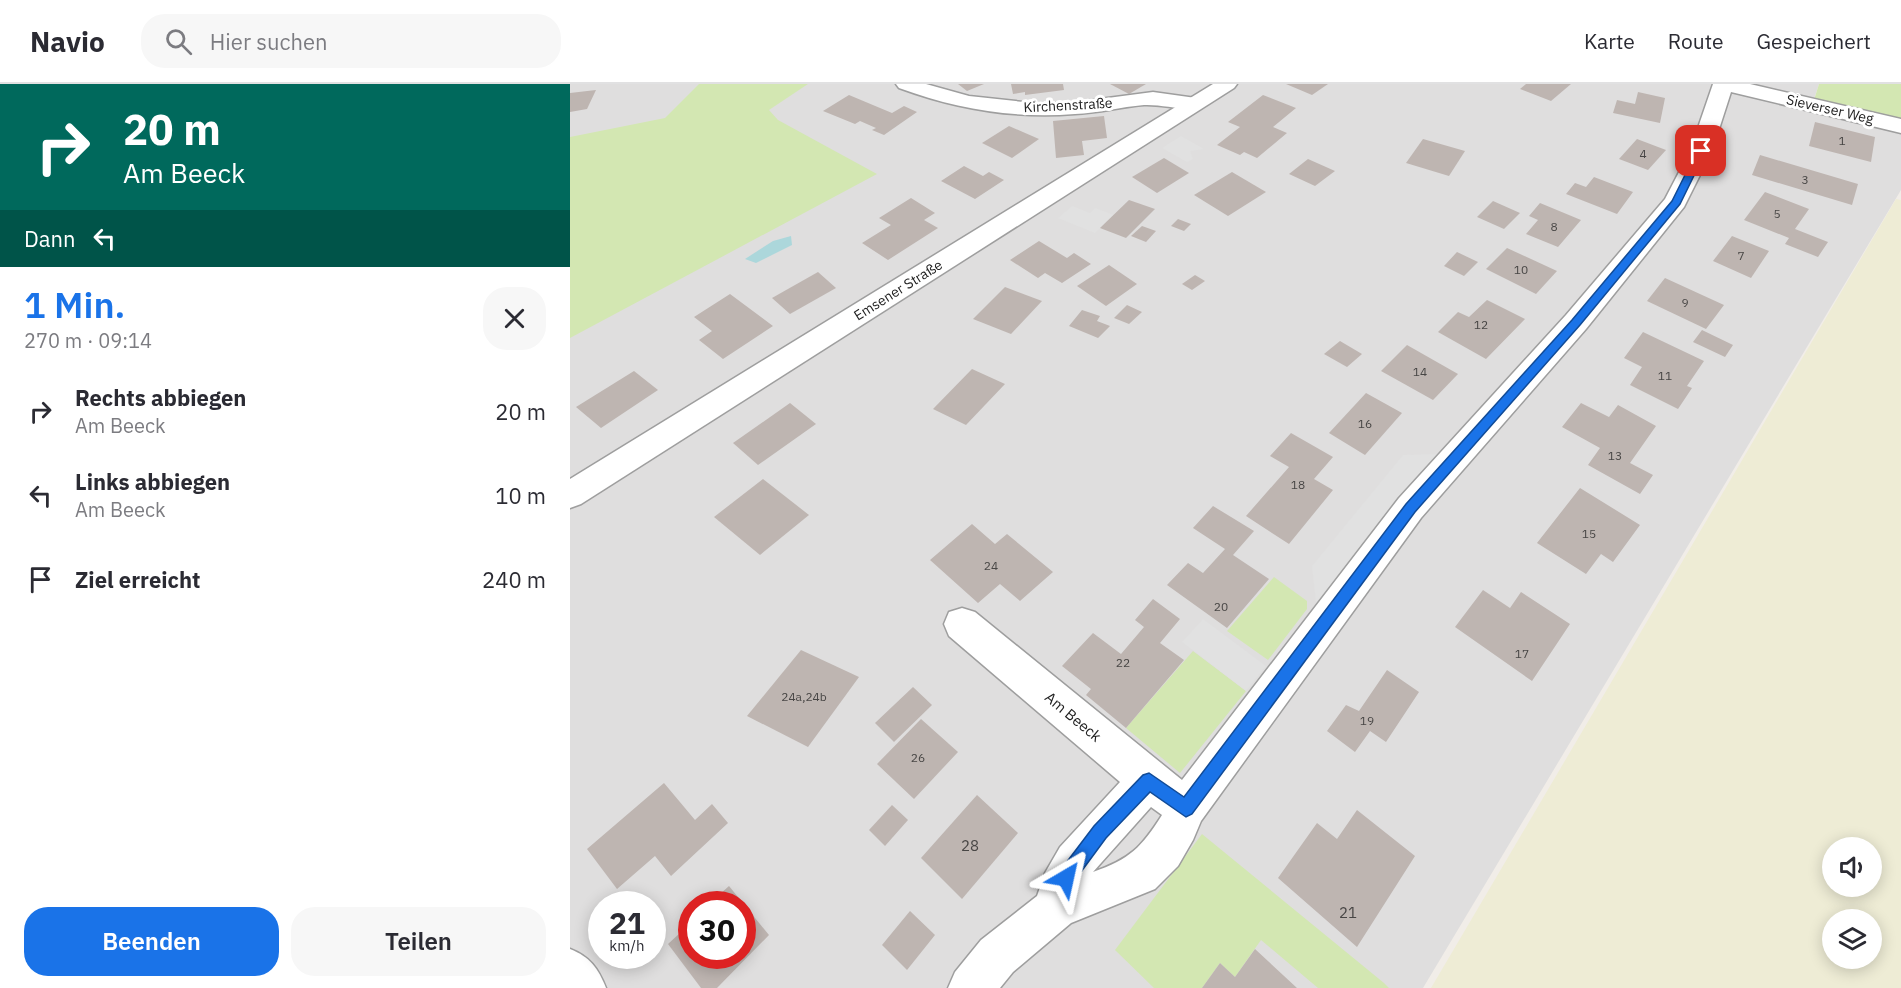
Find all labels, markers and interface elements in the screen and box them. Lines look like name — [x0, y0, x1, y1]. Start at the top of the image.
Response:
search box — [141, 14, 561, 68]
text: Navio — [30, 23, 105, 60]
icon: search — [162, 25, 195, 58]
text: Hier suchen — [210, 27, 328, 56]
text: Karte — [1584, 27, 1635, 55]
text: Route — [1668, 27, 1724, 55]
text: Gespeichert — [1757, 27, 1871, 55]
street label: Sieverser Weg — [1785, 90, 1876, 128]
street label: Kirchenstraße — [1023, 94, 1113, 116]
text: 20 m — [123, 102, 221, 157]
icon: right — [24, 108, 102, 186]
pin — [1675, 125, 1726, 176]
house number: 1 — [1838, 133, 1846, 148]
icon: arrive — [1684, 134, 1717, 167]
house number: 4 — [1639, 146, 1647, 161]
text: Am Beeck — [123, 155, 245, 190]
house number: 3 — [1801, 172, 1809, 187]
house number: 5 — [1773, 206, 1781, 221]
house number: 8 — [1550, 219, 1558, 234]
icon: left — [88, 222, 121, 255]
text: Dann — [24, 224, 76, 253]
house number: 7 — [1737, 248, 1745, 263]
street label: Emsener Straße — [850, 255, 946, 324]
house number: 10 — [1514, 262, 1528, 277]
text: 1 Min. — [24, 281, 125, 328]
button: close — [483, 287, 546, 350]
house number: 9 — [1681, 295, 1689, 310]
house number: 12 — [1474, 317, 1488, 332]
text: 270 m · 09:14 — [24, 327, 152, 354]
house number: 14 — [1413, 364, 1427, 379]
house number: 11 — [1658, 368, 1672, 383]
text: Rechts abbiegen — [75, 383, 246, 412]
icon: right — [24, 395, 57, 428]
text: 20 m — [495, 397, 546, 426]
text: Am Beeck — [75, 412, 166, 439]
house number: 16 — [1358, 416, 1372, 431]
house number: 13 — [1608, 448, 1622, 463]
text: Links abbiegen — [75, 467, 230, 496]
house number: 18 — [1291, 477, 1305, 492]
icon: left — [24, 479, 57, 512]
text: 10 m — [495, 481, 546, 510]
text: Am Beeck — [75, 496, 166, 523]
house number: 15 — [1582, 526, 1596, 541]
house number: 24 — [984, 558, 998, 573]
icon: arrive — [24, 563, 57, 596]
text: Ziel erreicht — [75, 565, 200, 594]
text: 240 m — [482, 565, 546, 594]
house number: 20 — [1214, 599, 1228, 614]
house number: 17 — [1515, 646, 1529, 661]
house number: 22 — [1116, 655, 1130, 670]
street label: Am Beeck — [1041, 687, 1106, 746]
house number: 24a,24b — [781, 689, 827, 704]
house number: 19 — [1360, 713, 1374, 728]
house number: 26 — [911, 750, 925, 765]
house number: 28 — [961, 836, 979, 855]
map controls — [1822, 837, 1882, 969]
button: sound — [1822, 837, 1882, 897]
position arrow — [1034, 846, 1098, 910]
speed limit sign: 30 — [678, 891, 756, 969]
text: 21 — [609, 903, 645, 942]
house number: 21 — [1339, 903, 1357, 922]
button: Beenden — [24, 907, 279, 976]
button: Teilen — [291, 907, 546, 976]
button: layers — [1822, 909, 1882, 969]
text: km/h — [609, 936, 645, 955]

